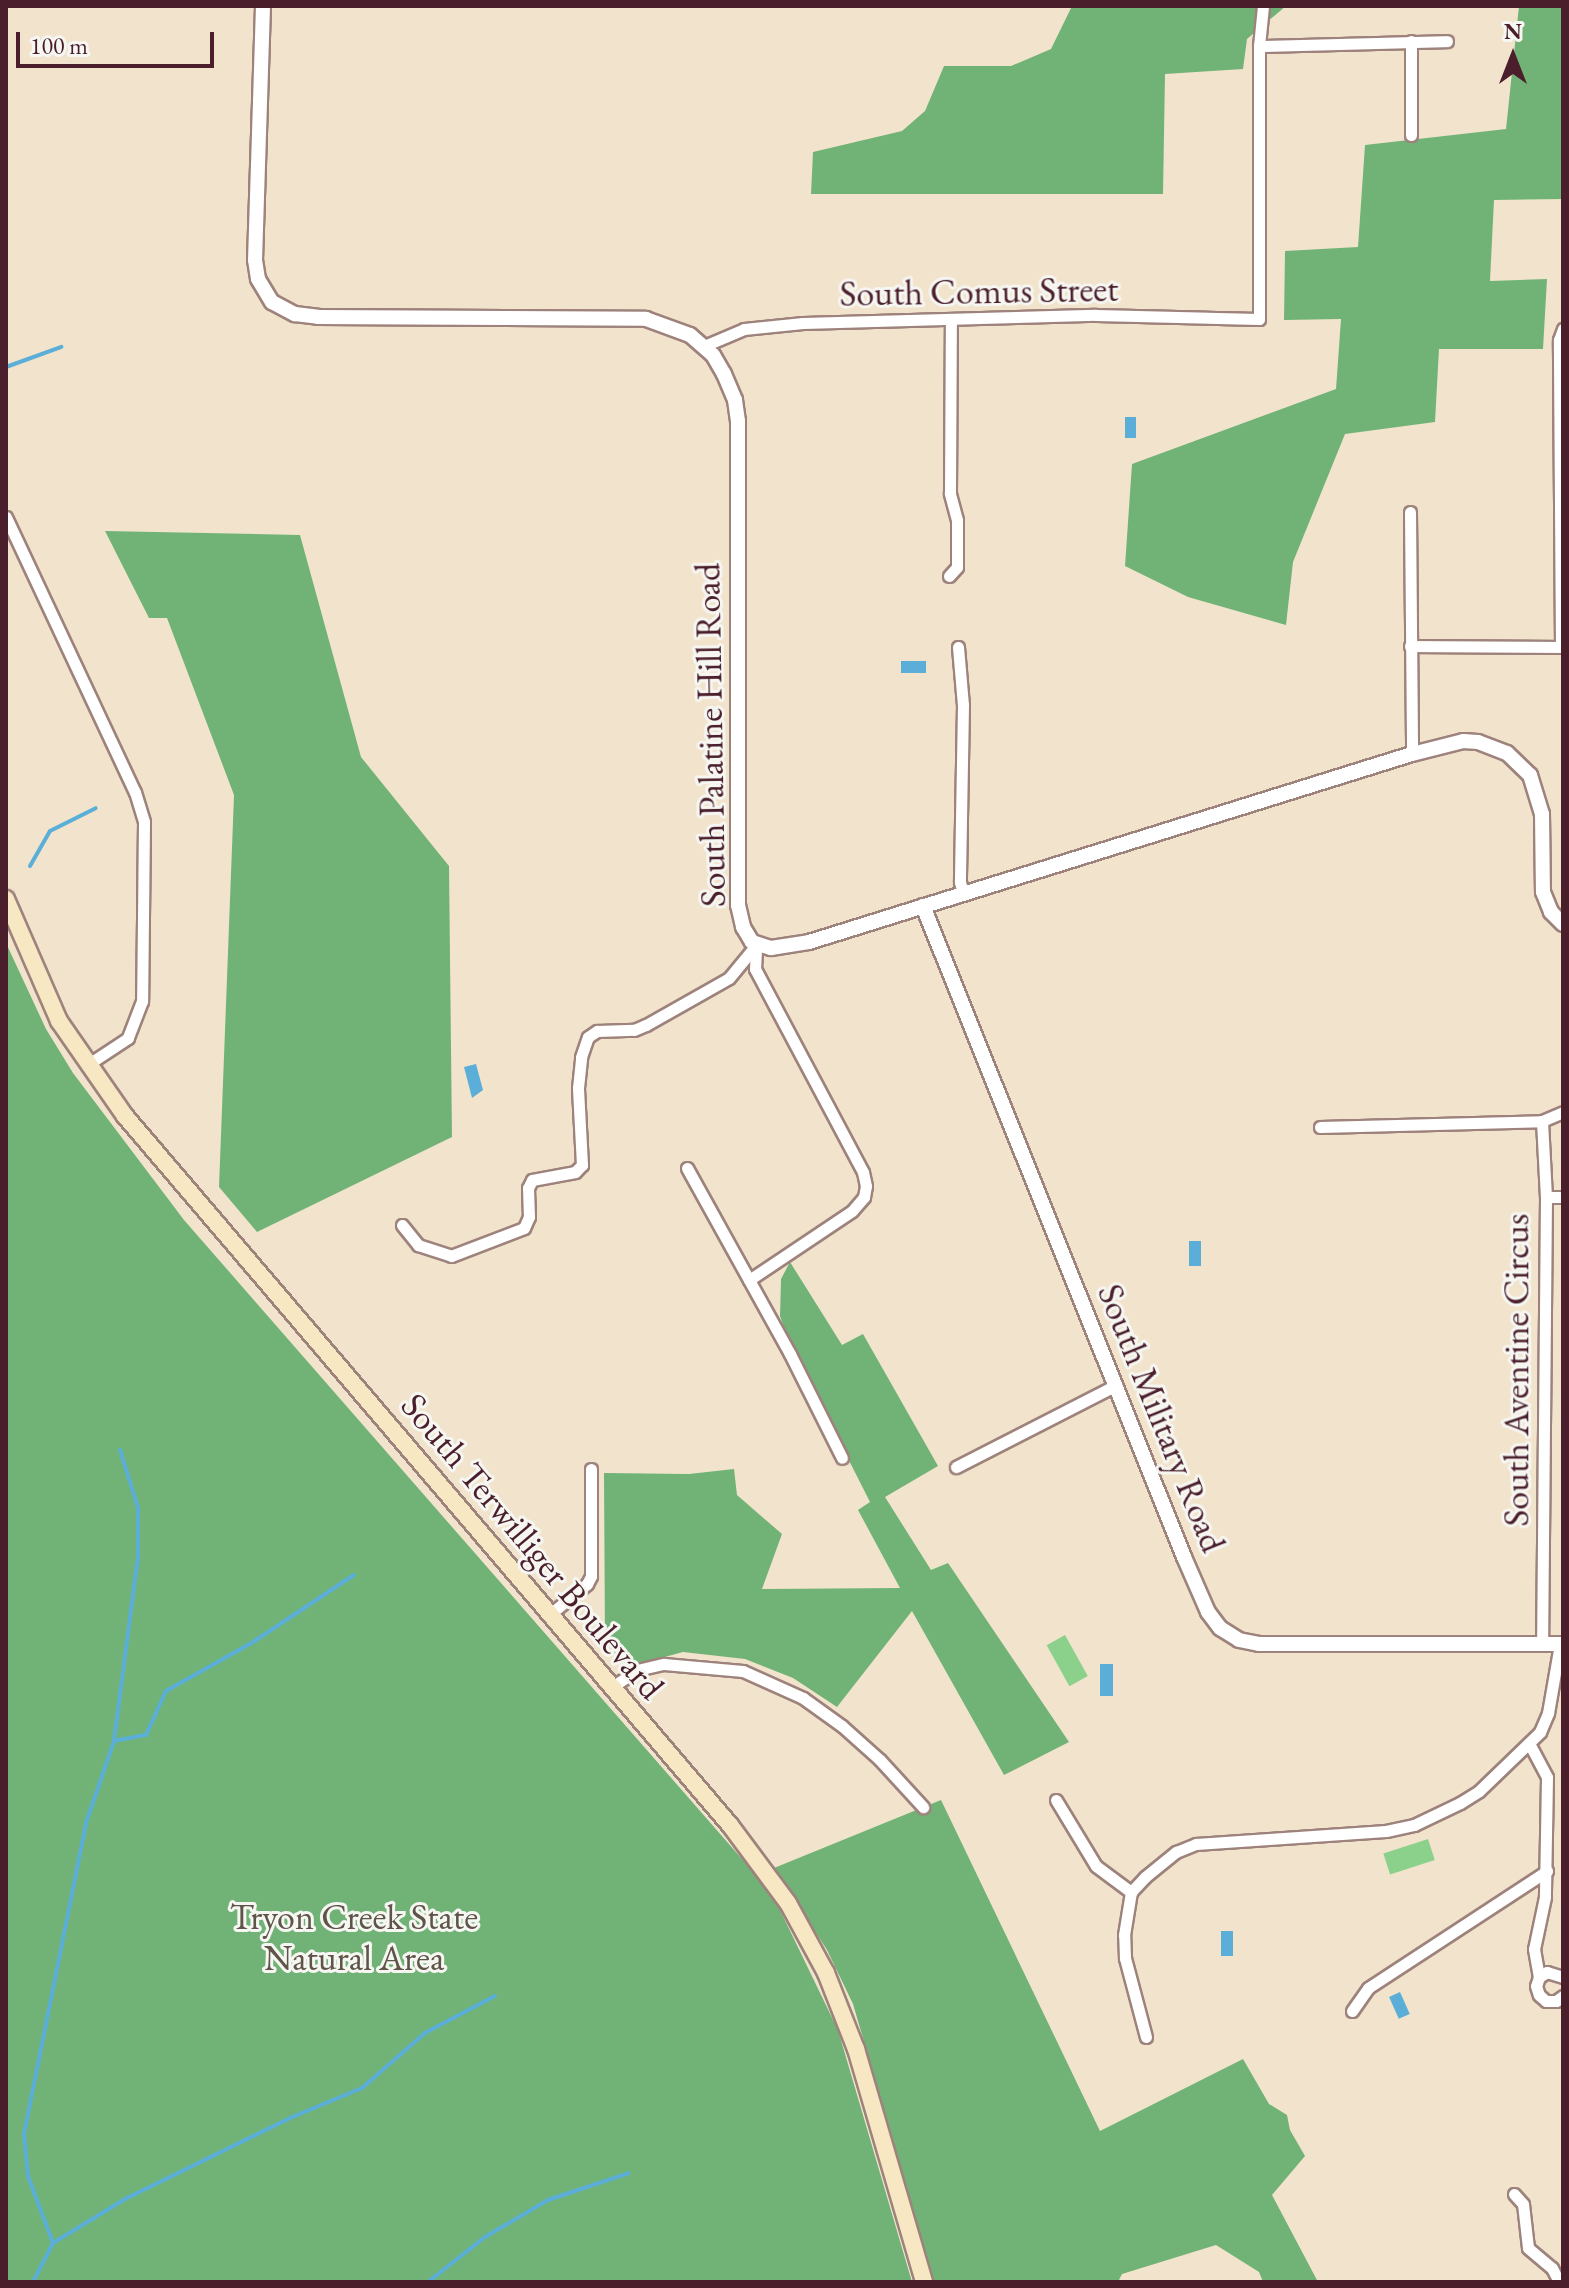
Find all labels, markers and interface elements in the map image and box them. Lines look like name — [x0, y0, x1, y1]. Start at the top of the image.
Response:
scale bar — [20, 16, 218, 66]
north arrow — [1473, 16, 1553, 96]
text: N — [1504, 17, 1522, 46]
text: 100 m — [30, 30, 88, 61]
street label: South Comus Street — [839, 267, 1119, 315]
street label: South Palatine Hill Road — [685, 563, 735, 907]
street label: South Aventine Circus — [1494, 1214, 1538, 1526]
street label: South Military Road — [1089, 1278, 1235, 1558]
street label: South Terwilliger Boulevard — [392, 1384, 674, 1708]
park label: Tryon Creek State Natural Area — [230, 1894, 478, 1979]

